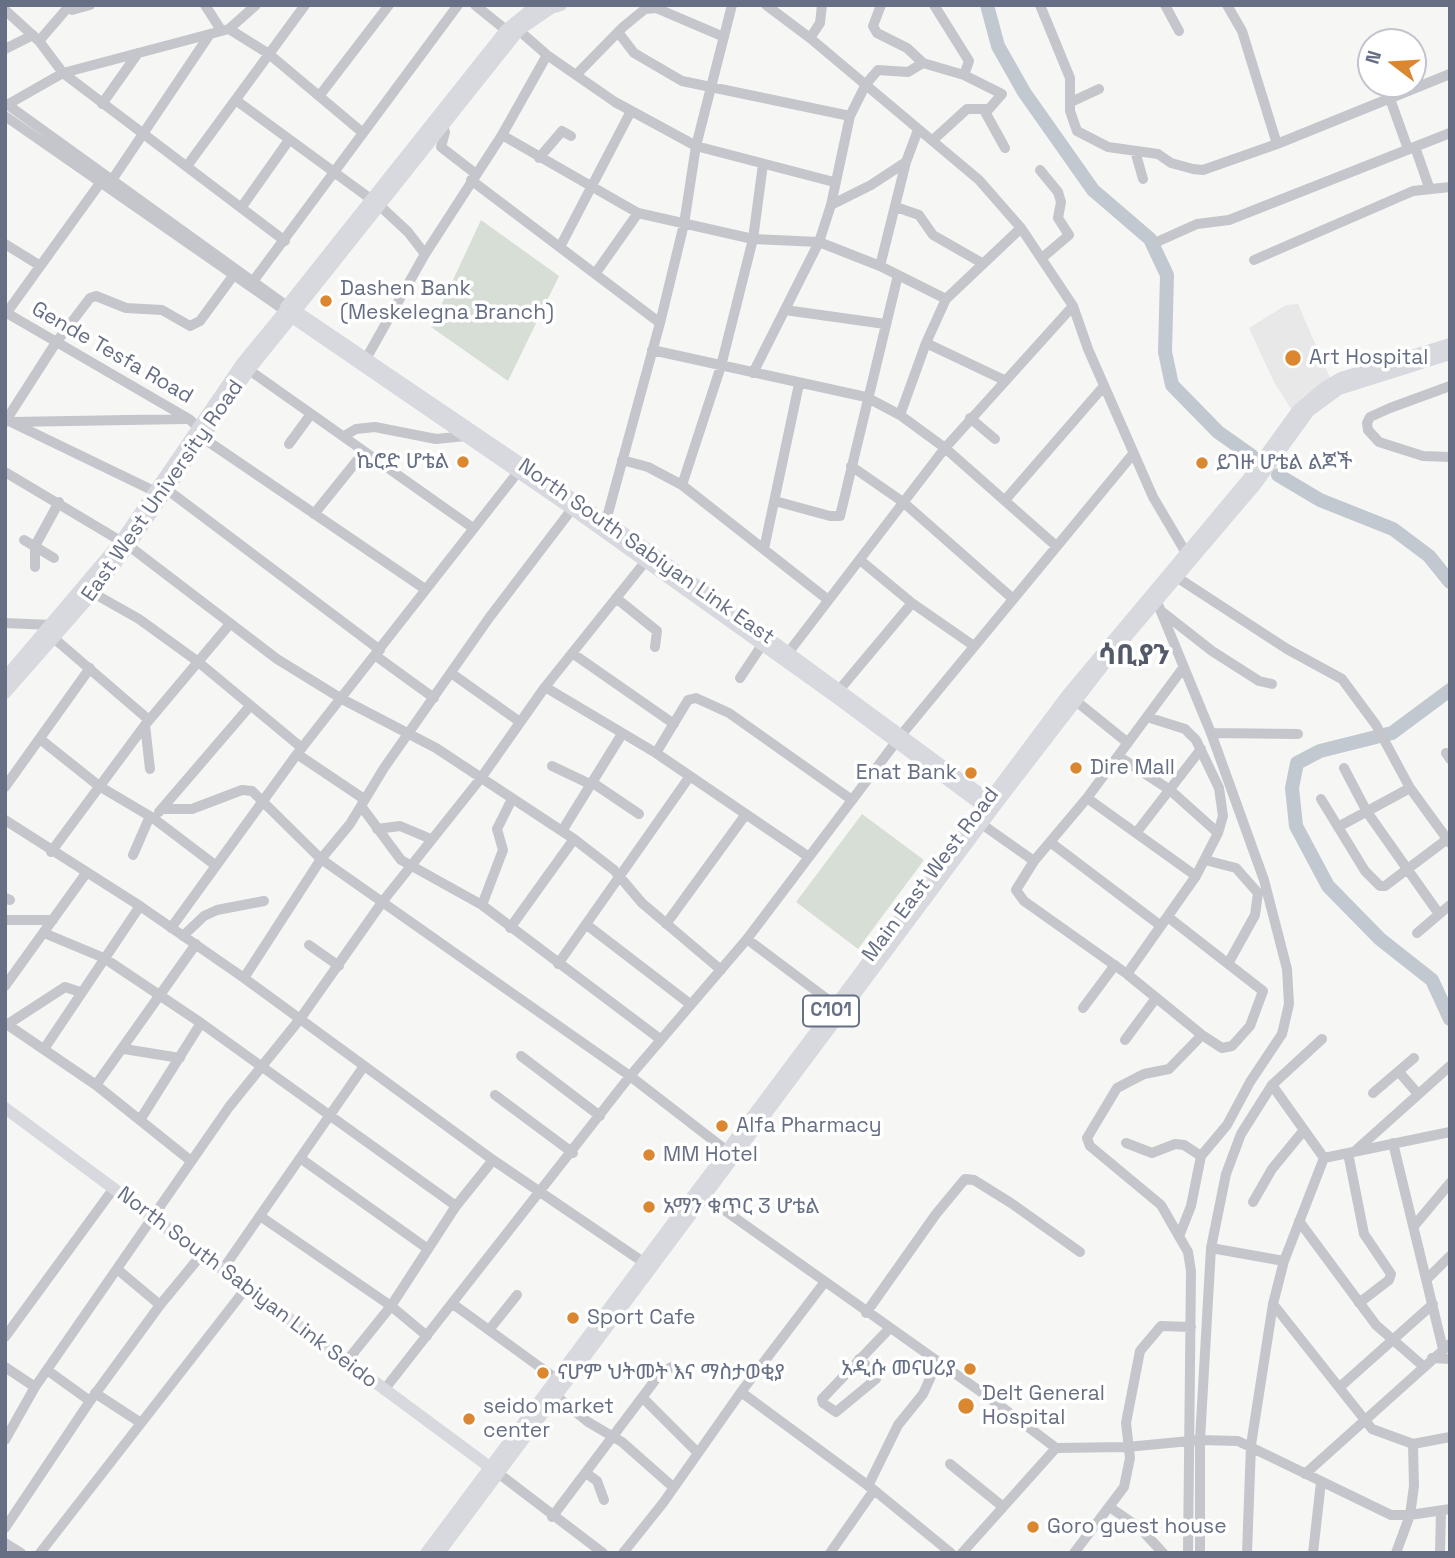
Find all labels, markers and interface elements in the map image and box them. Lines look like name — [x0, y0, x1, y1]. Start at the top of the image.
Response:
north arrow — [1357, 28, 1427, 98]
text: N — [1360, 48, 1387, 67]
place label: Dashen Bank (Meskelegna Branch) — [340, 276, 554, 326]
marker: Dashen Bank (Meskelegna Branch) — [318, 293, 334, 309]
street label: Gende Tesfa Road — [27, 297, 197, 409]
place label: Art Hospital — [1309, 345, 1429, 371]
marker: Art Hospital — [1283, 348, 1303, 368]
street label: East West University Road — [77, 375, 249, 607]
place label: ኬሮድ ሆቴል — [357, 449, 449, 475]
place label: ይገዙ ሆቴል ልጆች — [1216, 450, 1352, 476]
marker: ኬሮድ ሆቴል — [455, 454, 471, 470]
street label: North South Sabiyan Link East — [513, 454, 779, 650]
marker: ይገዙ ሆቴል ልጆች — [1194, 455, 1210, 471]
district label: ሳቢያን — [1098, 639, 1170, 673]
place label: Dire Mall — [1090, 755, 1175, 781]
place label: Enat Bank — [856, 760, 957, 786]
marker: Dire Mall — [1068, 760, 1084, 776]
marker: Enat Bank — [963, 765, 979, 781]
street label: Main East West Road — [857, 783, 1005, 967]
road number: C101 — [803, 995, 859, 1026]
place label: Alfa Pharmacy — [736, 1113, 882, 1139]
marker: Alfa Pharmacy — [714, 1118, 730, 1134]
place label: MM Hotel — [663, 1142, 758, 1168]
marker: MM Hotel — [641, 1147, 657, 1163]
street label: North South Sabiyan Link Seido — [112, 1182, 382, 1394]
place label: አማን ቁጥር 3 ሆቴል — [663, 1194, 819, 1220]
marker: አማን ቁጥር 3 ሆቴል — [641, 1199, 657, 1215]
place label: Sport Cafe — [587, 1305, 695, 1331]
marker: Sport Cafe — [565, 1310, 581, 1326]
place label: አዲሱ መናሀሪያ — [841, 1356, 956, 1382]
place label: ናሆም ህትመት እና ማስታወቂያ — [557, 1360, 785, 1386]
marker: አዲሱ መናሀሪያ — [962, 1361, 978, 1377]
marker: ናሆም ህትመት እና ማስታወቂያ — [535, 1365, 551, 1381]
place label: Delt General Hospital — [982, 1381, 1105, 1431]
place label: seido market center — [483, 1394, 614, 1444]
marker: Delt General Hospital — [956, 1396, 976, 1416]
marker: seido market center — [461, 1411, 477, 1427]
place label: Goro guest house — [1047, 1514, 1227, 1540]
marker: Goro guest house — [1025, 1519, 1041, 1535]

